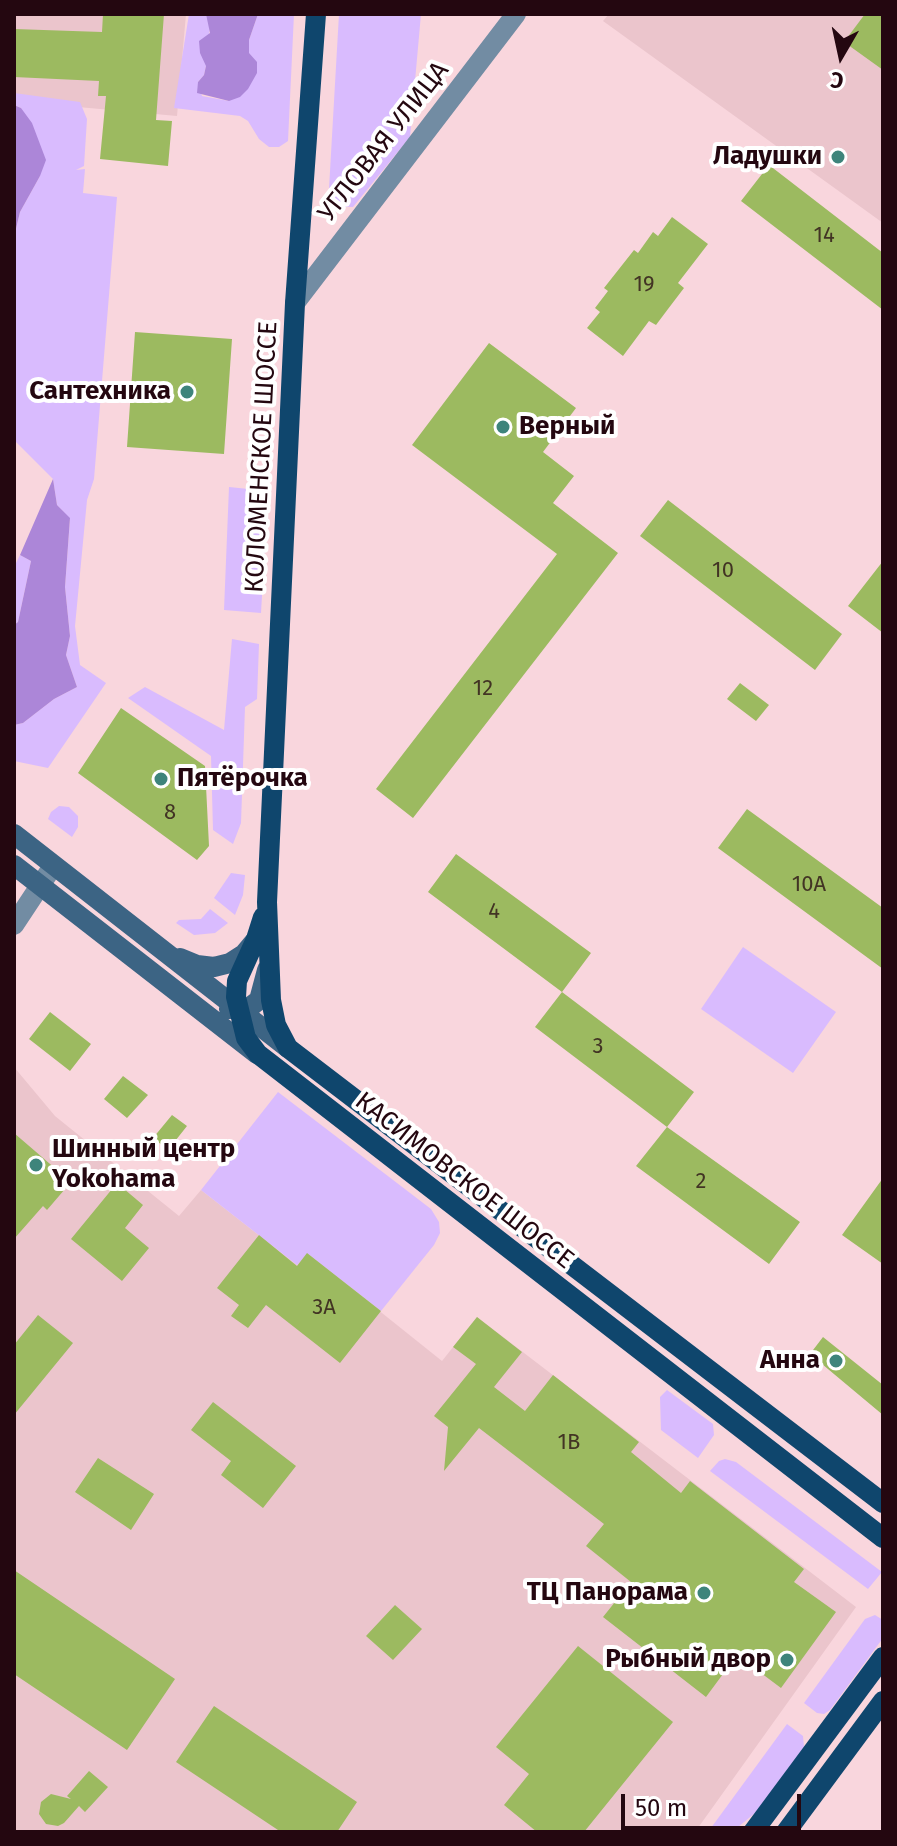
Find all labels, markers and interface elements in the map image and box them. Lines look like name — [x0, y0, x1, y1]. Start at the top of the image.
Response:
north arrow — [801, 16, 881, 96]
street label: УГЛОВАЯ УЛИЦА — [312, 56, 456, 228]
text: С — [829, 66, 846, 95]
place label: Ладушки — [713, 141, 822, 173]
marker: Ладушки — [829, 148, 847, 166]
house number: 14 — [813, 223, 835, 249]
house number: 19 — [633, 272, 655, 298]
street label: КОЛОМЕНСКОЕ ШОССЕ — [239, 320, 285, 594]
place label: Сантехника — [29, 376, 171, 408]
marker: Сантехника — [178, 383, 196, 401]
place label: Верный — [519, 411, 615, 443]
marker: Верный — [494, 418, 512, 436]
house number: 10 — [712, 558, 734, 584]
house number: 12 — [473, 676, 493, 702]
place label: Пятёрочка — [177, 763, 308, 795]
marker: Пятёрочка — [152, 770, 170, 788]
house number: 8 — [164, 800, 176, 826]
house number: 10А — [792, 872, 826, 898]
house number: 4 — [488, 899, 500, 925]
house number: 3 — [593, 1034, 603, 1060]
street label: КАСИМОВСКОЕ ШОССЕ — [348, 1086, 580, 1276]
place label: Шинный центр Yokohama — [52, 1134, 235, 1196]
marker: Шинный центр Yokohama — [27, 1156, 45, 1174]
house number: 2 — [696, 1169, 706, 1195]
house number: 3А — [312, 1295, 336, 1321]
place label: Анна — [760, 1345, 820, 1377]
marker: Анна — [827, 1352, 845, 1370]
house number: 1В — [558, 1430, 580, 1456]
place label: ТЦ Панорама — [527, 1577, 688, 1609]
marker: ТЦ Панорама — [695, 1584, 713, 1602]
place label: Рыбный двор — [605, 1644, 771, 1676]
marker: Рыбный двор — [778, 1651, 796, 1669]
scale bar — [625, 1778, 805, 1828]
text: 50 m — [635, 1794, 687, 1822]

